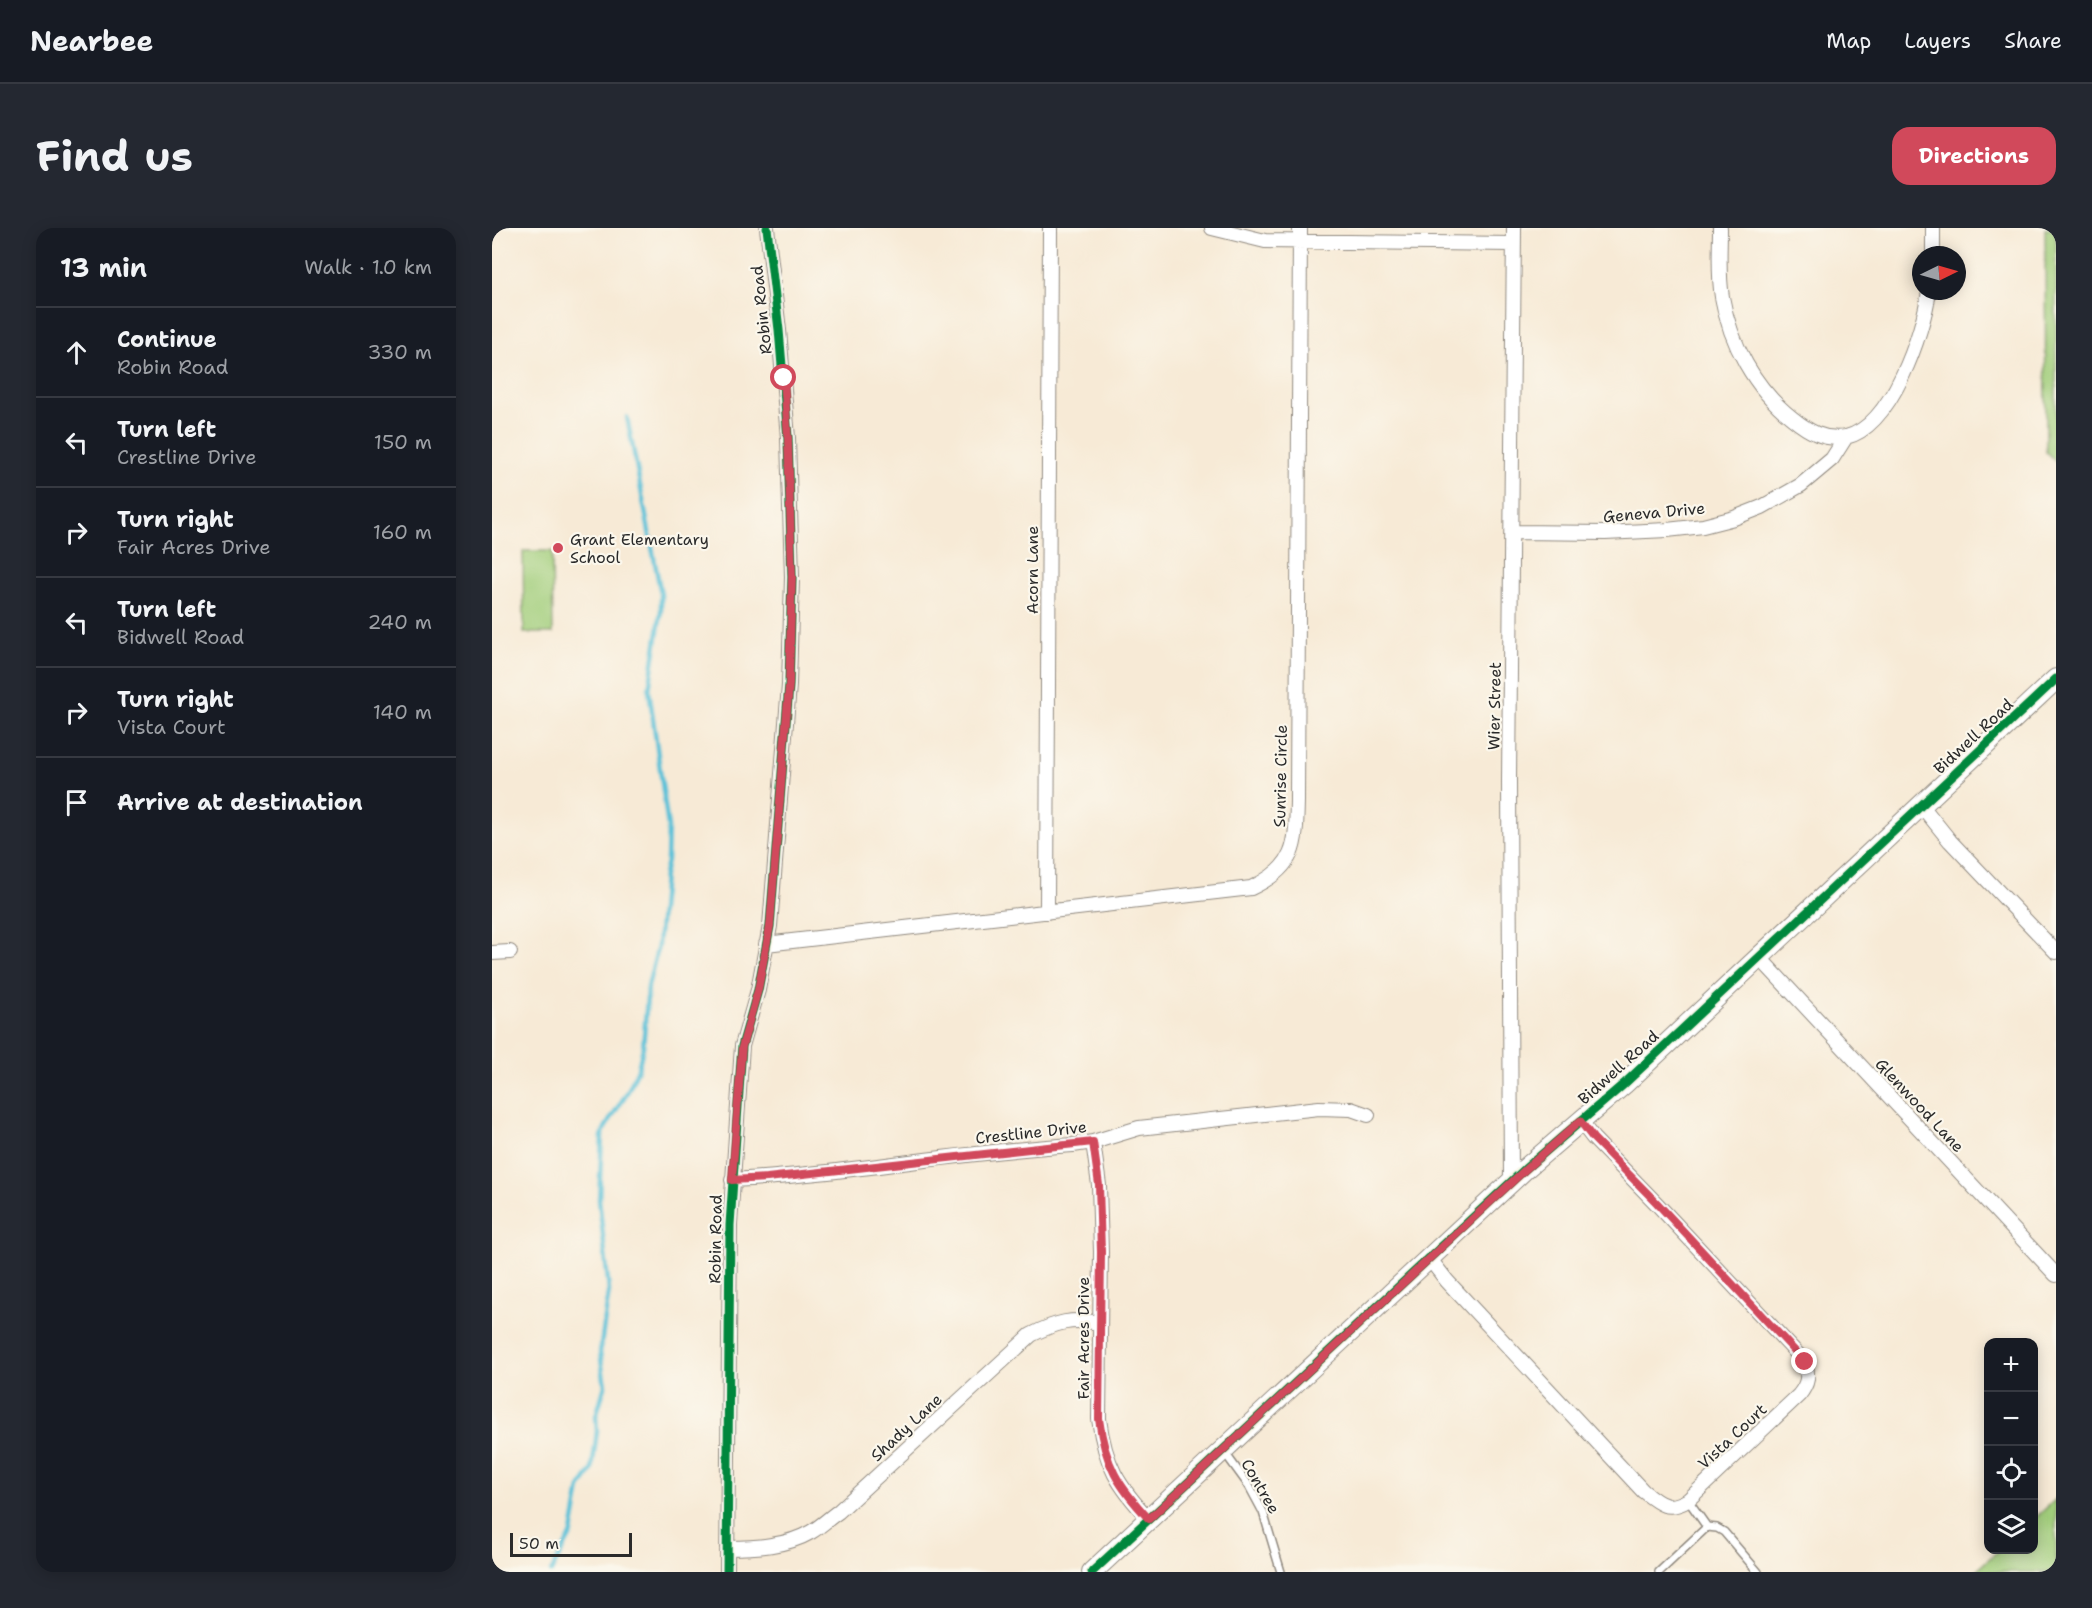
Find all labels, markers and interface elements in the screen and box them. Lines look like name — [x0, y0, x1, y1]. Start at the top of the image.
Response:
text: Nearbee — [30, 22, 153, 60]
text: Map — [1826, 27, 1871, 55]
text: Layers — [1904, 27, 1971, 55]
text: Share — [2004, 27, 2062, 55]
button: Directions — [1892, 127, 2056, 185]
text: Find us — [36, 128, 193, 184]
north arrow — [1912, 246, 1966, 300]
text: 13 min — [60, 250, 147, 285]
text: Walk · 1.0 km — [304, 254, 432, 280]
street label: Robin Road — [746, 265, 777, 355]
text: Continue — [117, 325, 217, 354]
icon: ahead — [60, 336, 93, 369]
text: 330 m — [368, 339, 432, 365]
text: Robin Road — [117, 354, 228, 380]
route start — [770, 364, 796, 390]
text: Turn left — [117, 415, 216, 444]
icon: left — [60, 426, 93, 459]
text: 150 m — [374, 429, 432, 455]
text: Crestline Drive — [117, 444, 257, 470]
street label: Geneva Drive — [1602, 498, 1706, 527]
text: Turn right — [117, 505, 234, 534]
icon: right — [60, 516, 93, 549]
text: 160 m — [373, 519, 432, 545]
street label: Acorn Lane — [1022, 526, 1043, 614]
place label: Grant Elementary School — [570, 529, 709, 568]
text: Fair Acres Drive — [117, 534, 271, 560]
marker: Grant Elementary School — [551, 541, 565, 555]
text: Turn left — [117, 595, 216, 624]
icon: left — [60, 606, 93, 639]
text: 240 m — [367, 609, 432, 635]
text: Bidwell Road — [117, 624, 244, 650]
street label: Wier Street — [1483, 662, 1506, 750]
text: Turn right — [117, 685, 234, 714]
street label: Bidwell Road — [1929, 694, 2018, 779]
icon: right — [60, 696, 93, 729]
text: 140 m — [373, 699, 432, 725]
text: Vista Court — [117, 714, 226, 740]
street label: Sunrise Circle — [1269, 724, 1292, 828]
icon: arrive — [60, 786, 93, 819]
text: Arrive at destination — [117, 788, 363, 817]
street label: Bidwell Road — [1574, 1026, 1663, 1109]
street label: Glenwood Lane — [1871, 1054, 1969, 1157]
street label: Crestline Drive — [974, 1116, 1088, 1149]
street label: Robin Road — [704, 1194, 727, 1284]
street label: Fair Acres Drive — [1073, 1277, 1094, 1399]
map controls — [1984, 1338, 2038, 1554]
button: + — [1984, 1338, 2038, 1392]
route end — [1791, 1348, 1817, 1374]
street label: Shady Lane — [866, 1389, 947, 1466]
button: − — [1984, 1392, 2038, 1446]
street label: Vista Court — [1693, 1399, 1771, 1474]
button: locate — [1984, 1446, 2038, 1500]
street label: Contree — [1236, 1455, 1285, 1518]
button: layers — [1984, 1500, 2038, 1554]
scale bar — [510, 1530, 632, 1558]
text: 50 m — [519, 1533, 559, 1554]

